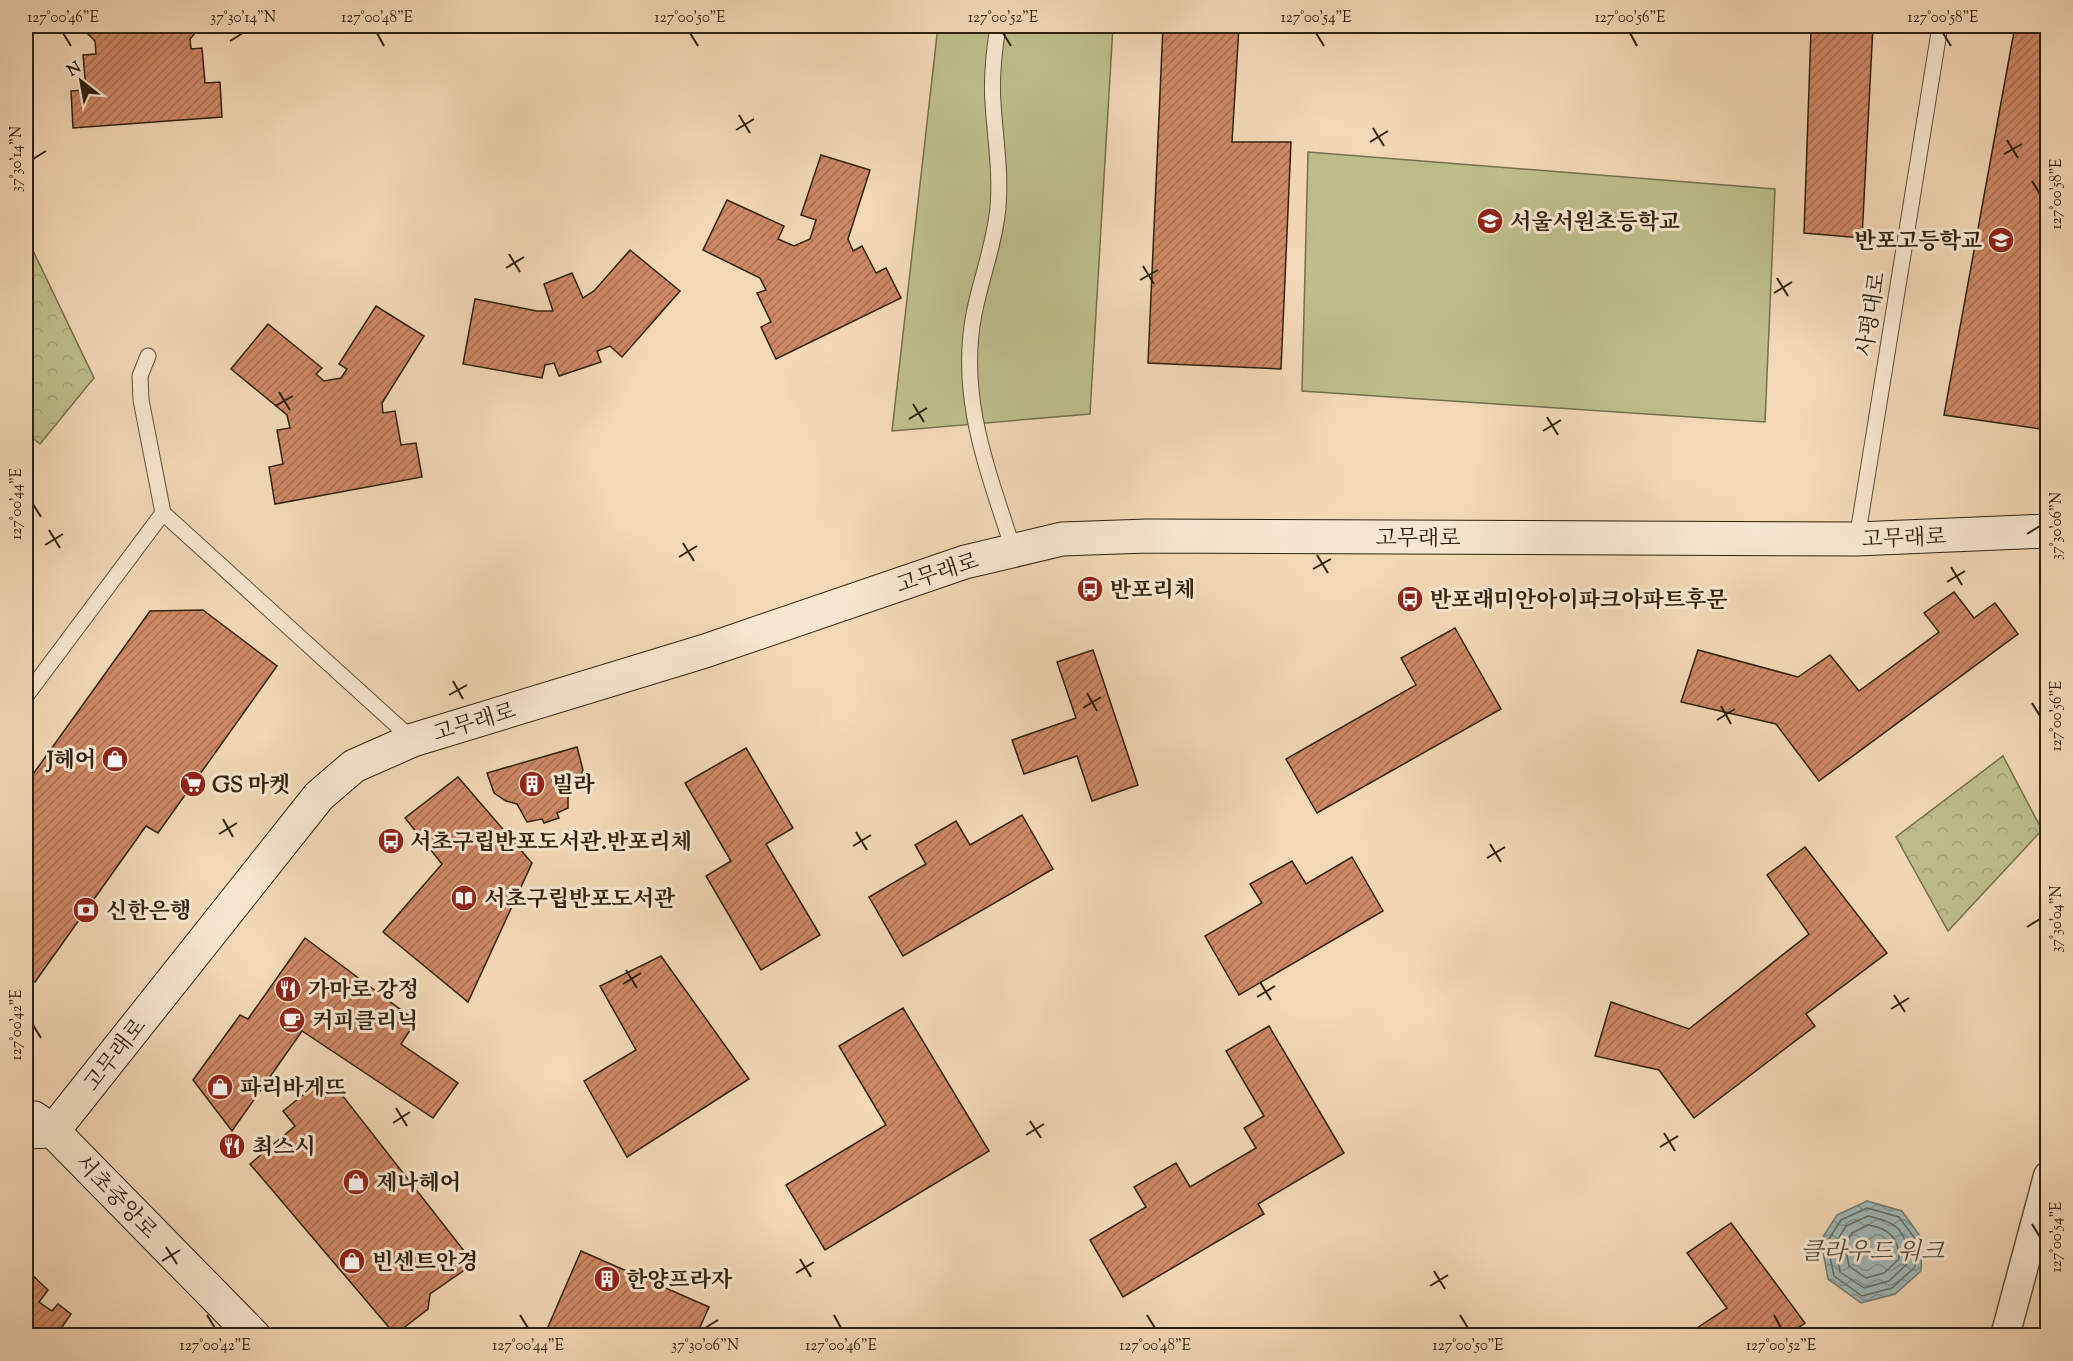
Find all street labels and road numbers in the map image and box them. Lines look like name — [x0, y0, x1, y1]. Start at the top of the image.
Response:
street label: 사평대로 — [1851, 270, 1895, 359]
street label: 고무래로 — [1861, 523, 1947, 557]
street label: 고무래로 — [1375, 524, 1461, 556]
street label: 고무래로 — [893, 547, 983, 603]
street label: 고무래로 — [430, 696, 520, 752]
street label: 고무래로 — [78, 1012, 155, 1099]
street label: 서초중앙로 — [66, 1149, 163, 1247]

